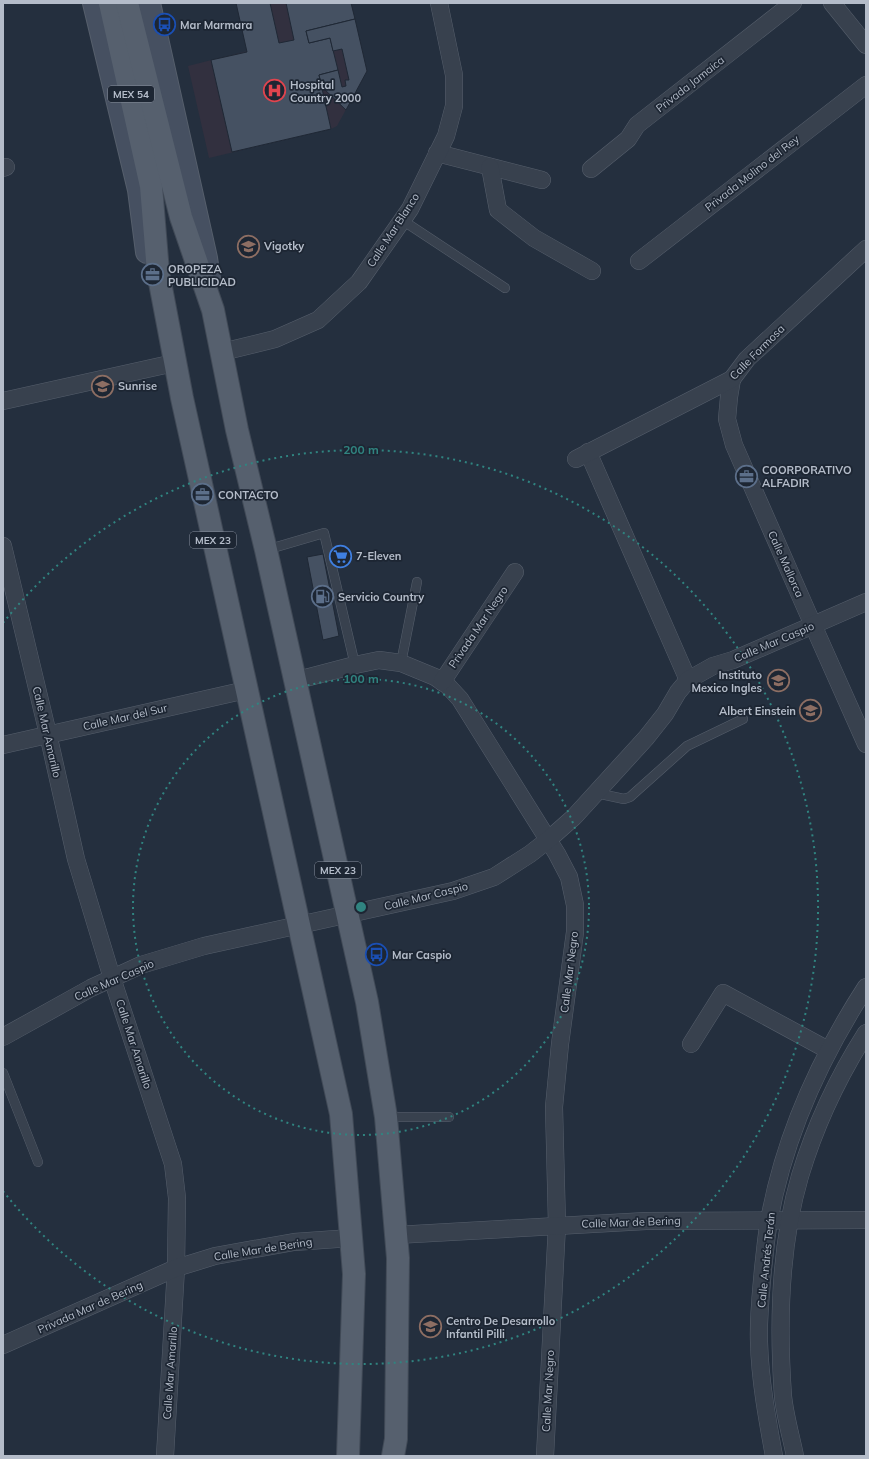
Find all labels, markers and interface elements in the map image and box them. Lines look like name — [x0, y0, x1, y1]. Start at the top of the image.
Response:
bus stop icon: Mar Marmara — [152, 12, 178, 38]
place label: Mar Marmara — [180, 18, 252, 32]
street label: Privada Jamaica — [653, 53, 727, 115]
hospital icon: Hospital Country 2000 — [262, 78, 288, 104]
place label: Hospital Country 2000 — [290, 78, 361, 105]
road number: MEX 54 — [108, 86, 154, 102]
street label: Privada Molino del Rey — [702, 132, 802, 214]
street label: Calle Mar Blanco — [364, 190, 422, 270]
school or university icon: Vigotky — [236, 233, 262, 259]
place label: Vigotky — [263, 239, 304, 253]
office icon: OROPEZA PUBLICIDAD — [139, 262, 165, 288]
place label: OROPEZA PUBLICIDAD — [168, 262, 236, 289]
street label: Calle Formosa — [726, 321, 788, 383]
school or university icon: Sunrise — [90, 373, 116, 399]
place label: Sunrise — [118, 379, 157, 393]
text: 200 m — [343, 442, 379, 457]
office icon: COORPORATIVO ALFADIR — [733, 463, 759, 489]
place label: COORPORATIVO ALFADIR — [762, 463, 852, 490]
office icon: CONTACTO — [189, 482, 215, 508]
place label: CONTACTO — [218, 488, 279, 502]
street label: Calle Mallorca — [765, 528, 807, 600]
road number: MEX 23 — [190, 532, 236, 548]
supermarket icon: 7-Eleven — [327, 543, 353, 569]
place label: 7-Eleven — [356, 549, 401, 563]
street label: Privada Mar Negro — [445, 583, 511, 671]
fuel station icon: Servicio Country — [310, 584, 336, 610]
place label: Servicio Country — [338, 590, 424, 604]
street label: Calle Mar Caspio — [732, 619, 816, 665]
place label: Instituto Mexico Ingles — [692, 668, 762, 695]
school or university icon: Instituto Mexico Ingles — [765, 668, 791, 694]
text: 100 m — [343, 671, 379, 686]
street label: Calle Mar Amarillo — [30, 685, 64, 779]
school or university icon: Albert Einstein — [798, 698, 824, 724]
street label: Calle Mar del Sur — [81, 700, 169, 734]
place label: Albert Einstein — [719, 704, 796, 718]
road number: MEX 23 — [315, 862, 361, 878]
street label: Calle Mar Caspio — [383, 879, 469, 913]
centre of rings — [354, 900, 368, 914]
street label: Calle Mar Negro — [557, 930, 581, 1014]
bus stop icon: Mar Caspio — [364, 942, 390, 968]
place label: Mar Caspio — [392, 948, 452, 962]
street label: Calle Mar Caspio — [72, 956, 156, 1004]
street label: Calle Mar Amarillo — [113, 997, 155, 1091]
street label: Calle Andrés Terán — [754, 1211, 778, 1309]
street label: Calle Mar de Bering — [581, 1213, 681, 1231]
street label: Calle Mar de Bering — [213, 1234, 313, 1264]
street label: Privada Mar de Bering — [35, 1278, 145, 1336]
school or university icon: Centro De Desarrollo Infantil Pilli — [417, 1314, 443, 1340]
place label: Centro De Desarrollo Infantil Pilli — [446, 1314, 556, 1341]
street label: Calle Mar Amarillo — [160, 1326, 180, 1420]
street label: Calle Mar Negro — [539, 1350, 557, 1432]

